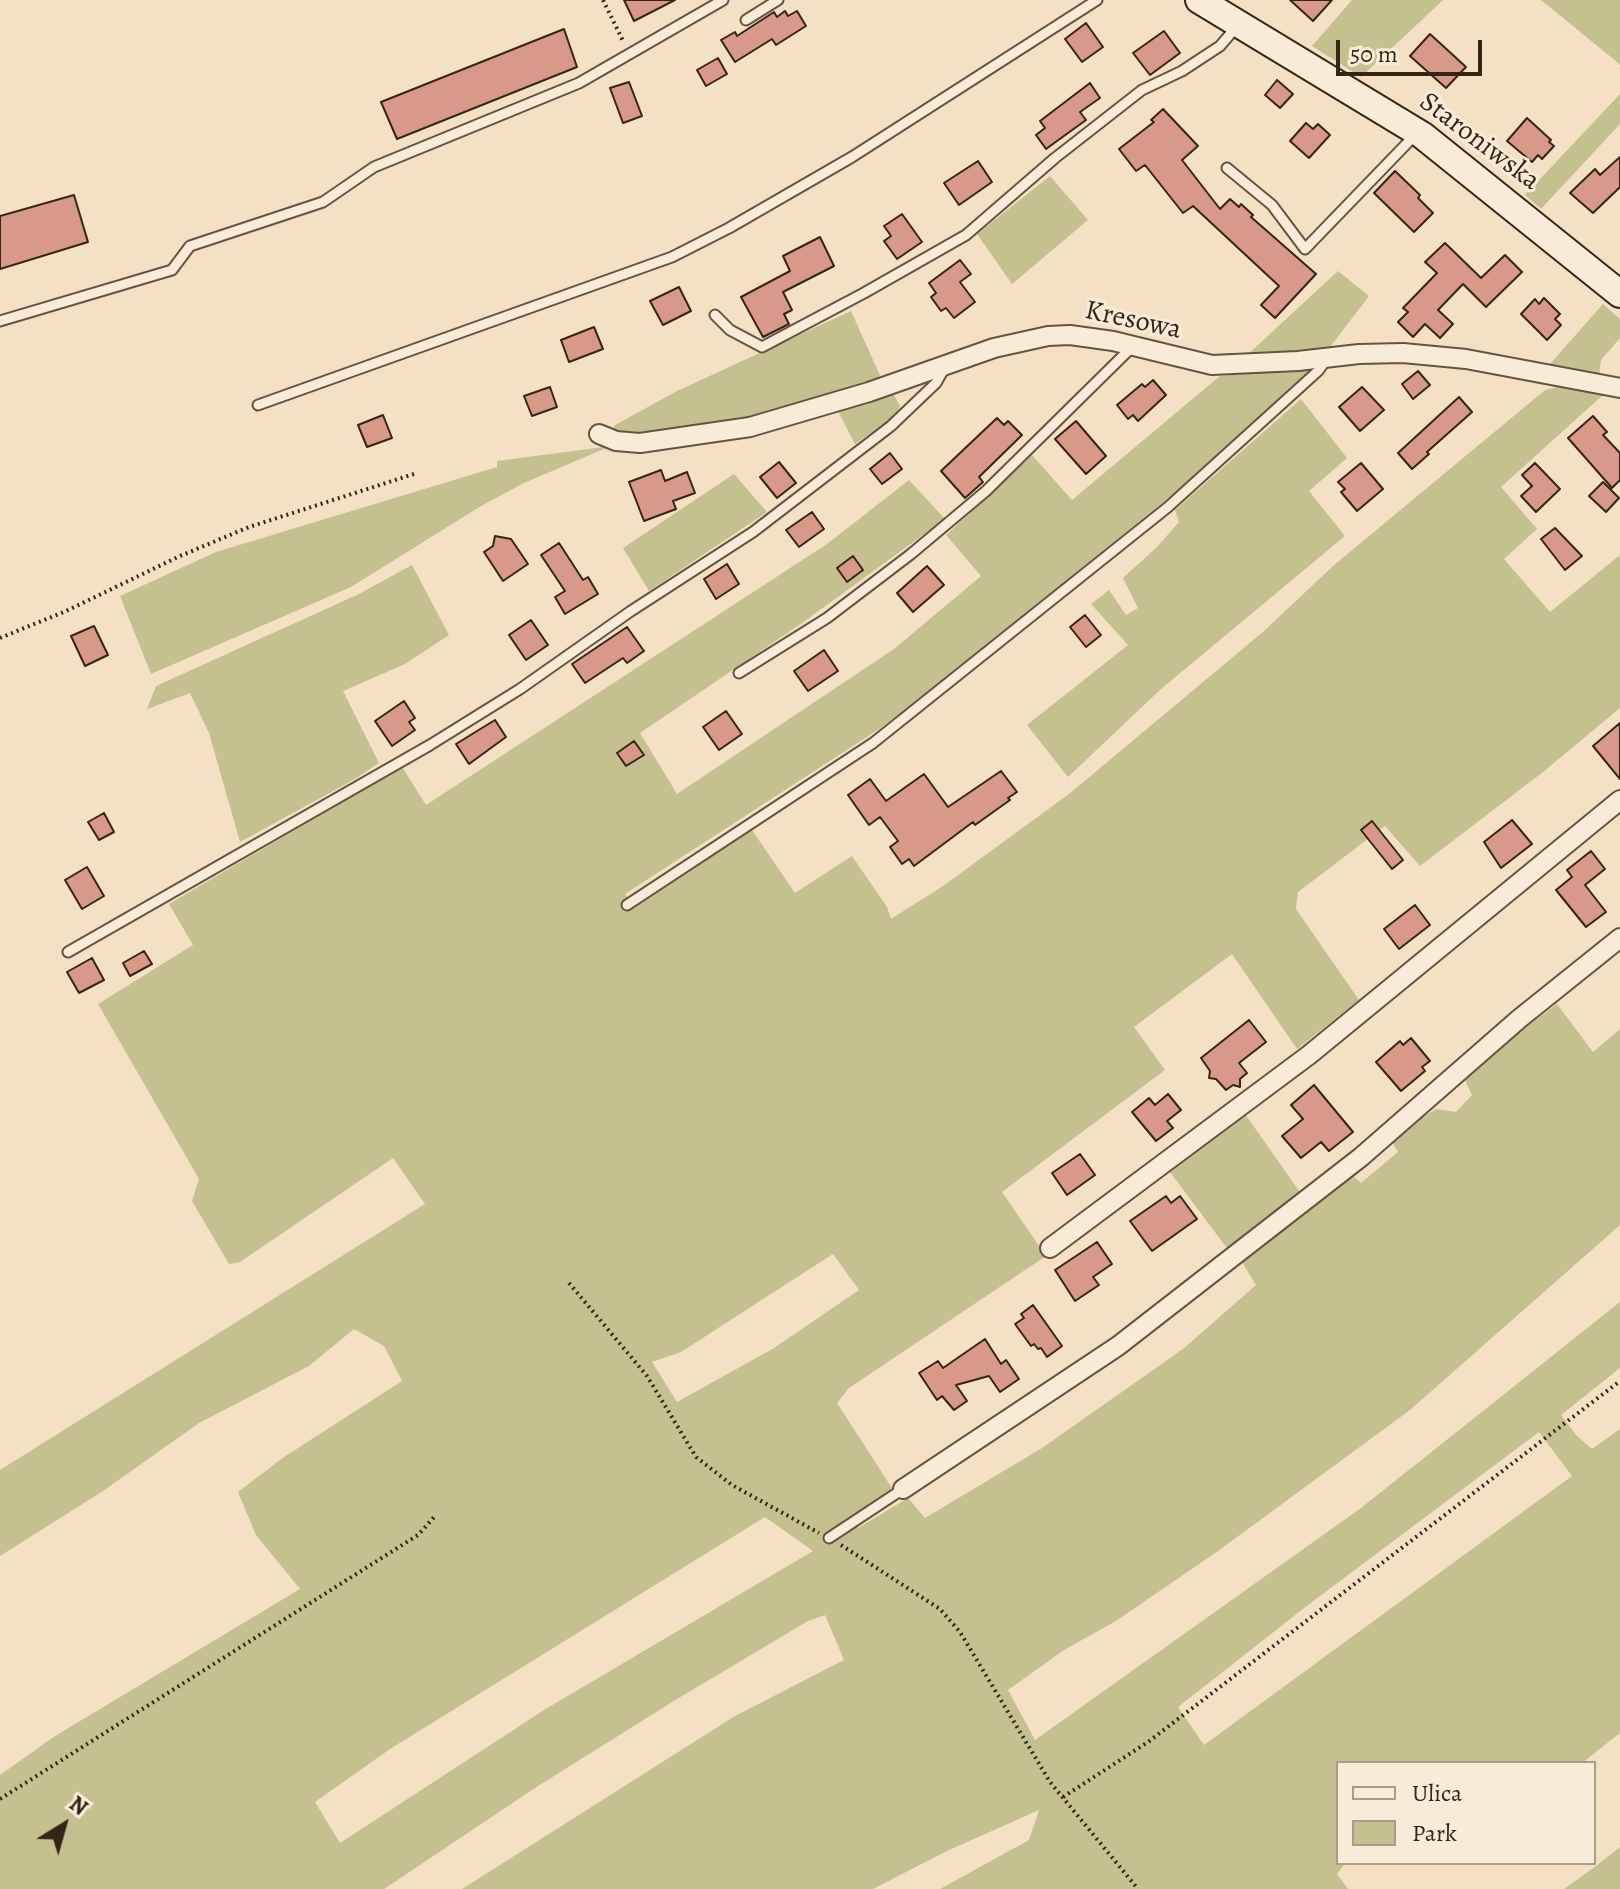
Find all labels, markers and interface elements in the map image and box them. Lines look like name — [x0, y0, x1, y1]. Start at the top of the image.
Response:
scale bar — [1340, 24, 1486, 74]
text: 50 m — [1350, 38, 1398, 70]
street label: Staroniwska — [1412, 86, 1546, 198]
street label: Kresowa — [1082, 294, 1184, 348]
legend — [1336, 1761, 1596, 1865]
text: Ulica — [1412, 1777, 1462, 1809]
north arrow — [24, 1785, 104, 1865]
text: N — [63, 1789, 94, 1823]
text: Park — [1412, 1817, 1457, 1849]

